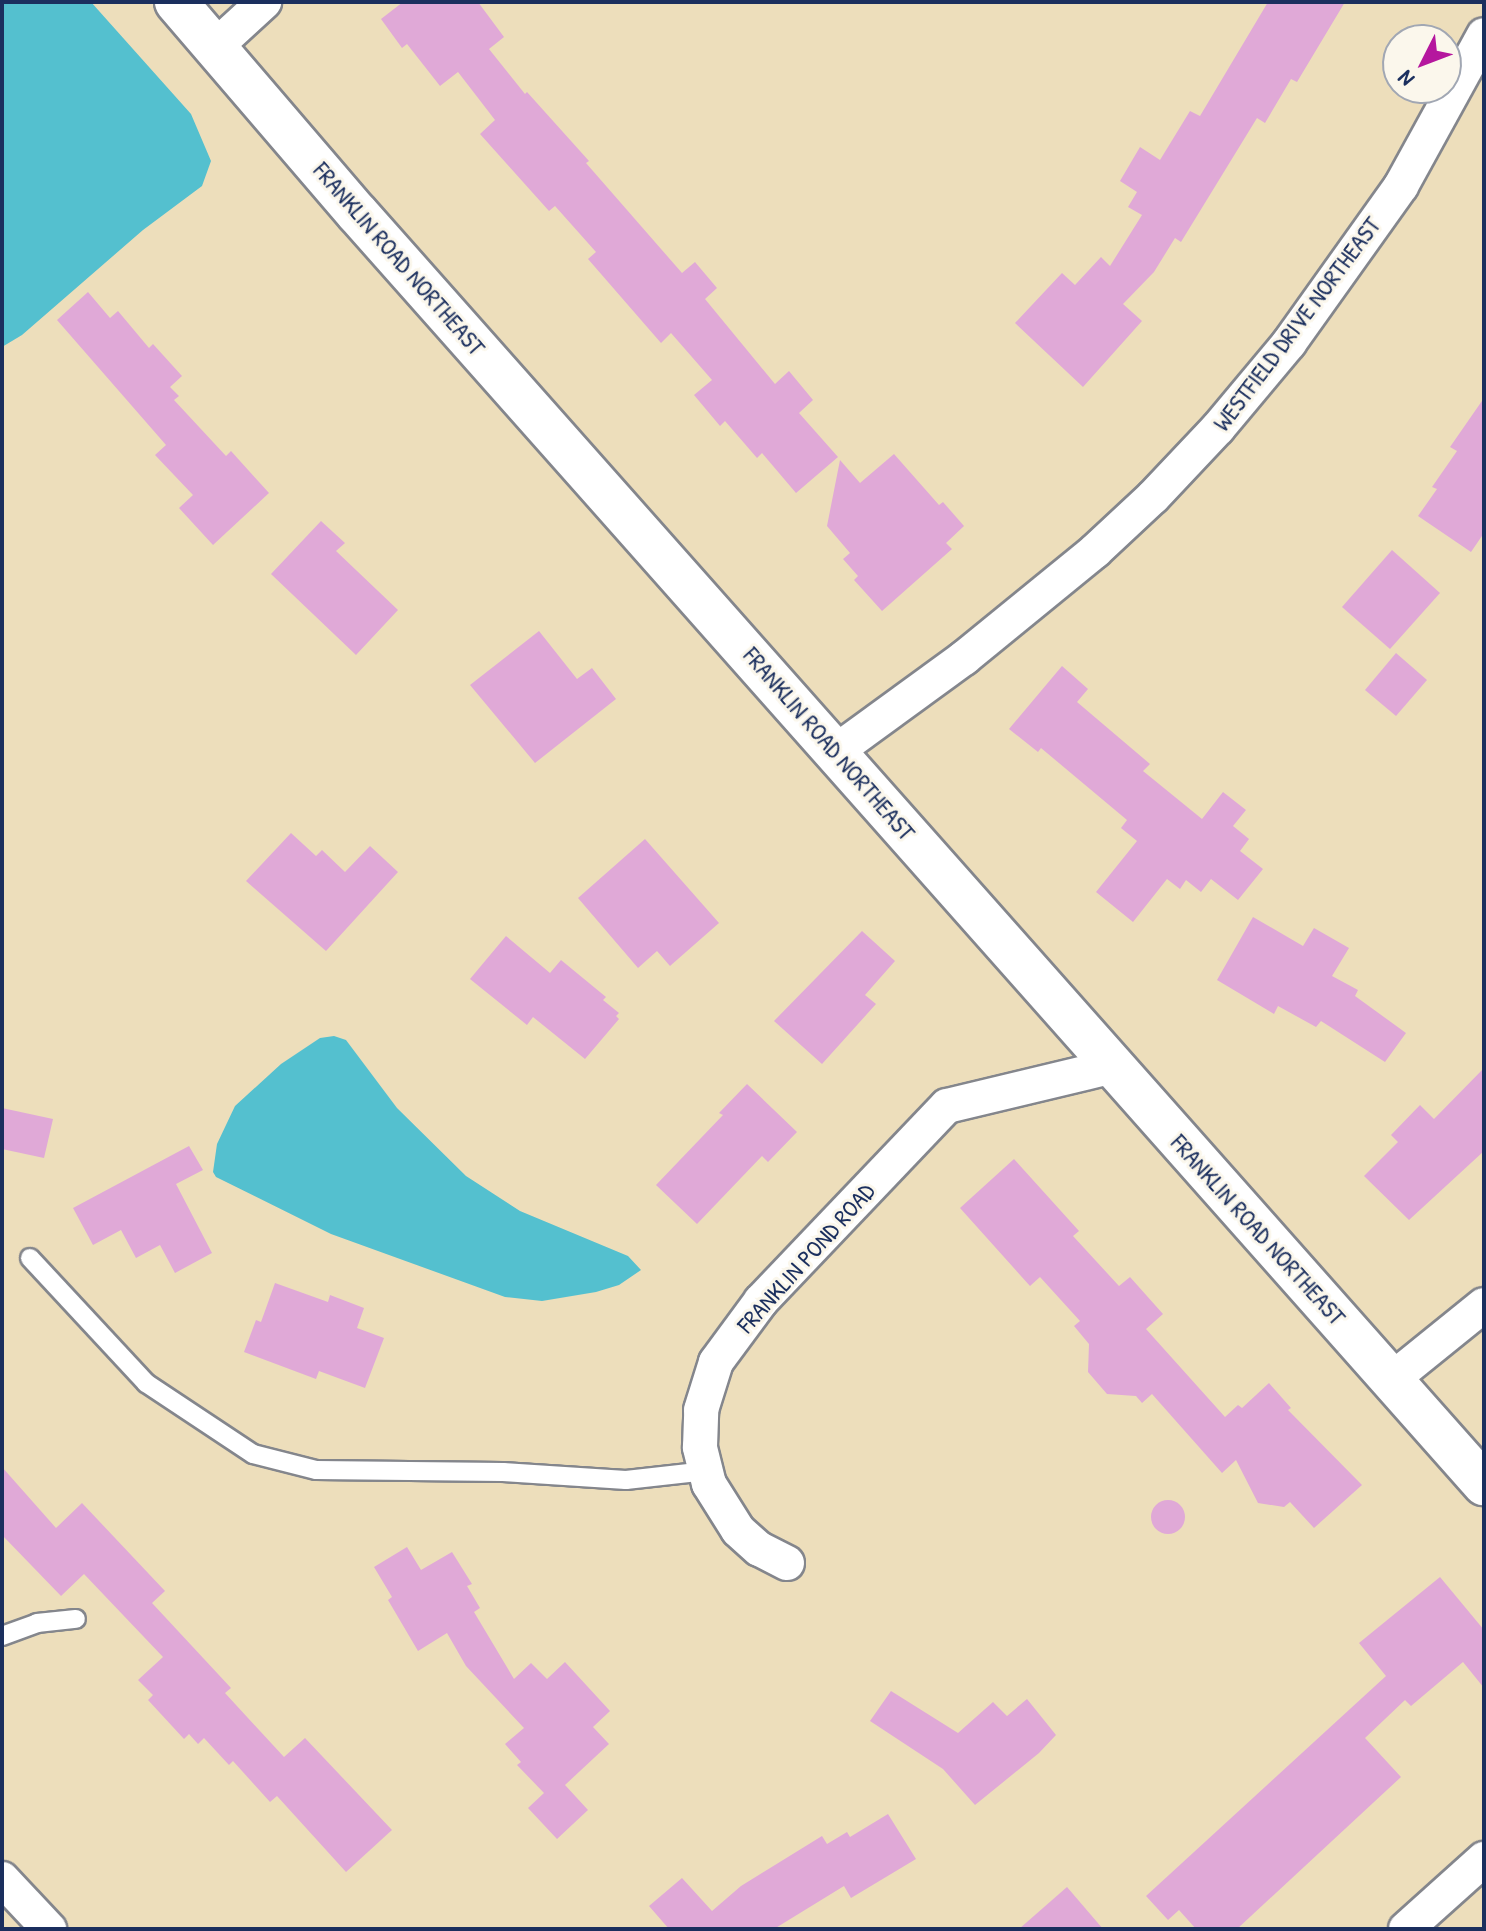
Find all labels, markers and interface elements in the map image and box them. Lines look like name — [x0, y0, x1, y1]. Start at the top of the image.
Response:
north arrow — [1382, 24, 1462, 104]
text: N — [1391, 64, 1421, 93]
street label: FRANKLIN ROAD NORTHEAST — [307, 156, 491, 362]
street label: WESTFIELD DRIVE NORTHEAST — [1207, 211, 1387, 437]
street label: FRANKLIN ROAD NORTHEAST — [737, 641, 921, 847]
street label: FRANKLIN ROAD NORTHEAST — [1165, 1129, 1351, 1331]
street label: FRANKLIN POND ROAD — [731, 1177, 881, 1339]

